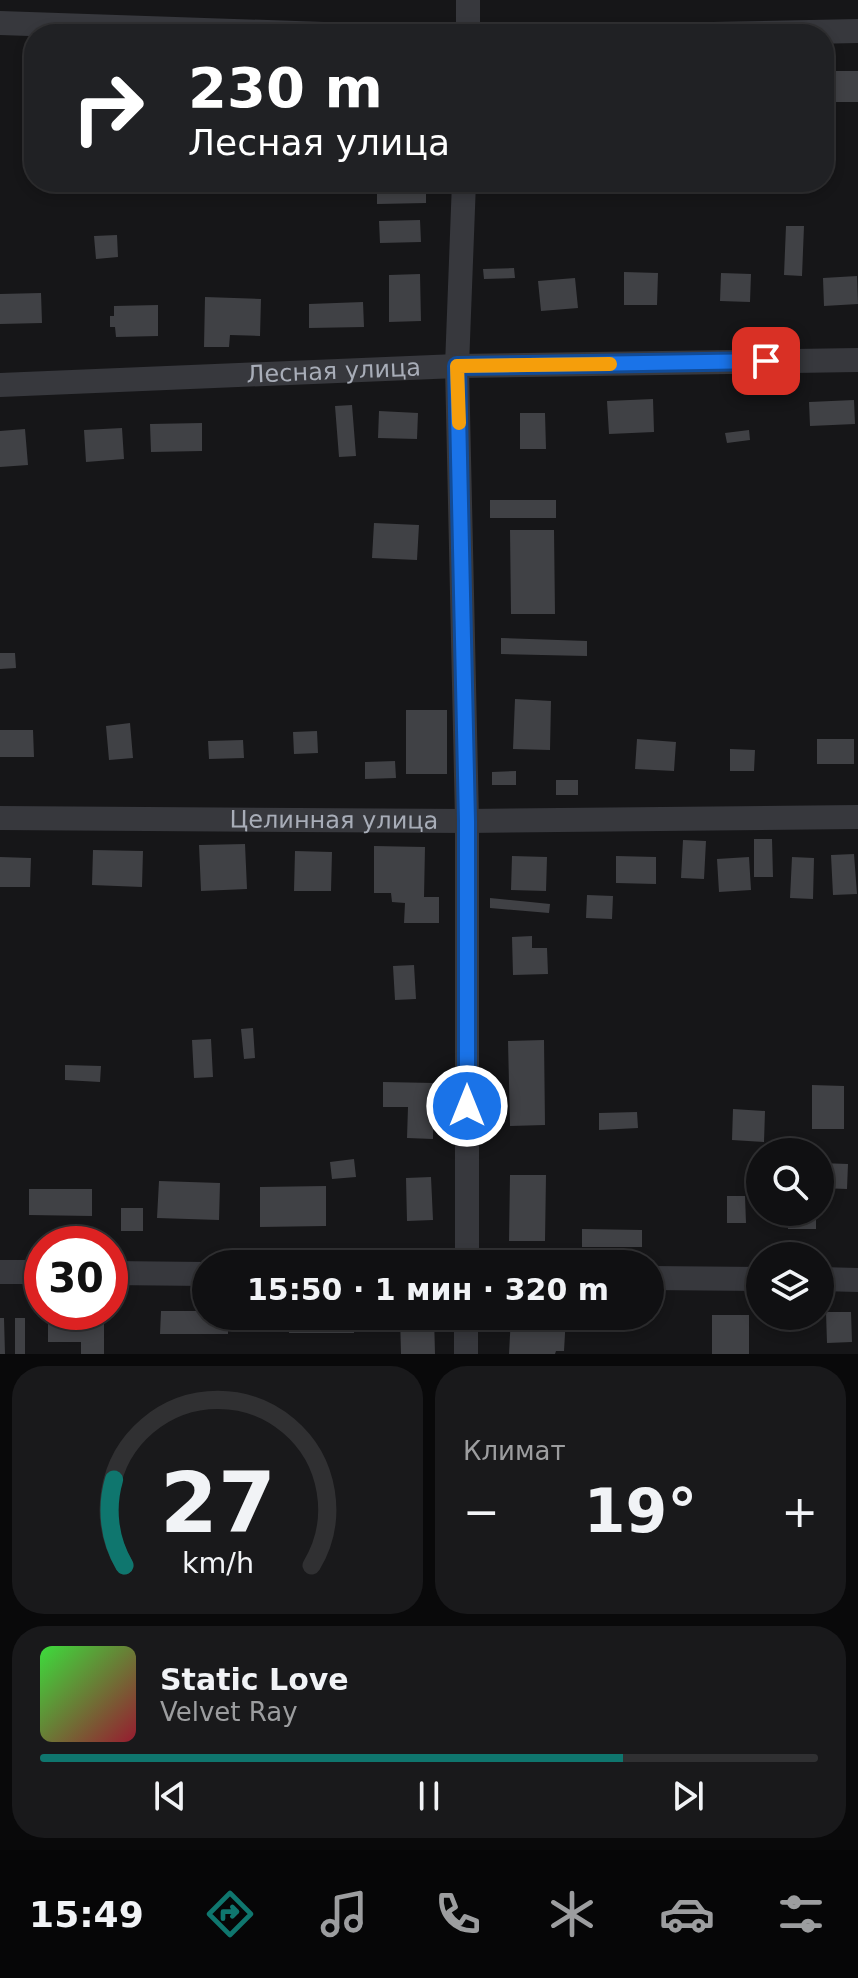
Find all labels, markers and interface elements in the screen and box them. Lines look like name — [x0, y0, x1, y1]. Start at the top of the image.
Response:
text: 230 m — [188, 55, 383, 120]
icon: right — [56, 56, 160, 160]
text: Лесная улица — [188, 122, 450, 163]
pin — [732, 327, 800, 395]
icon: arrive — [744, 339, 788, 383]
street label: Лесная улица — [246, 354, 422, 389]
street label: Целинная улица — [230, 805, 438, 835]
position arrow — [425, 1064, 509, 1148]
map controls — [746, 1138, 834, 1330]
button: search — [746, 1138, 834, 1226]
speed limit sign: 30 — [24, 1226, 128, 1330]
button: layers — [746, 1242, 834, 1330]
text: 15:50 · 1 мин · 320 m — [247, 1272, 609, 1307]
text: Климат — [463, 1436, 566, 1466]
text: 27 — [160, 1455, 275, 1552]
text: 19° — [584, 1476, 697, 1546]
text: − — [463, 1486, 500, 1537]
text: + — [781, 1486, 818, 1537]
text: km/h — [181, 1546, 254, 1580]
text: Static Love — [160, 1662, 349, 1697]
text: Velvet Ray — [160, 1697, 298, 1727]
icon: previous — [148, 1774, 192, 1818]
icon: pause — [407, 1774, 451, 1818]
icon: next — [666, 1774, 710, 1818]
icon: directions — [202, 1886, 258, 1942]
icon: music — [316, 1886, 372, 1942]
icon: phone — [430, 1886, 486, 1942]
icon: climate — [544, 1886, 600, 1942]
icon: car — [659, 1886, 715, 1942]
icon: filters — [773, 1886, 829, 1942]
text: 15:49 — [29, 1894, 144, 1935]

